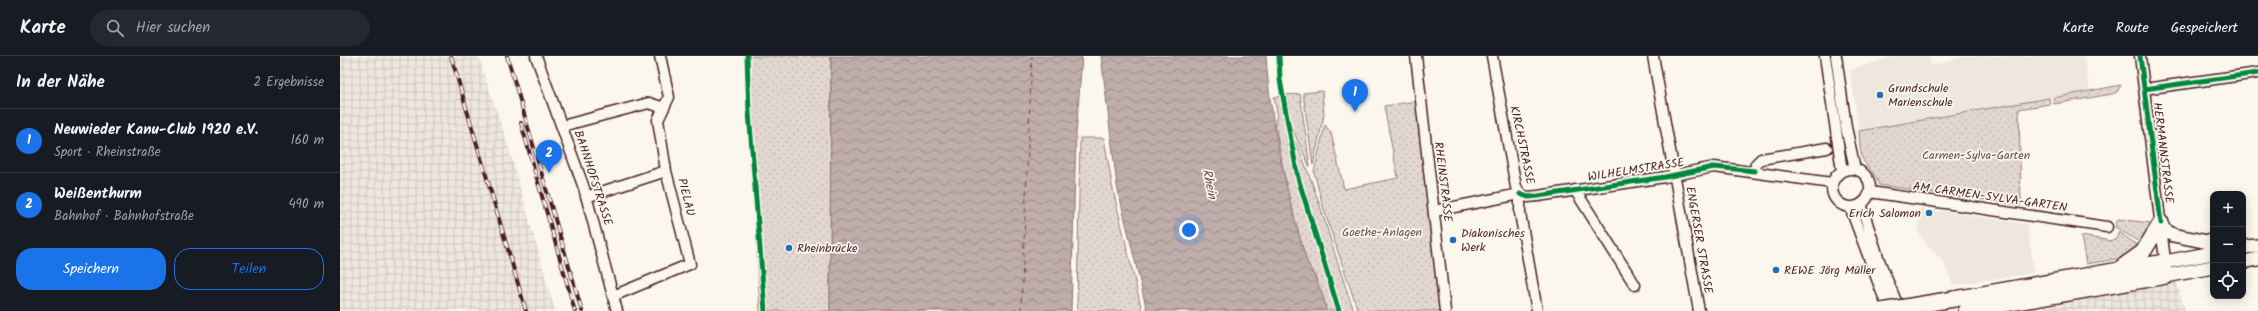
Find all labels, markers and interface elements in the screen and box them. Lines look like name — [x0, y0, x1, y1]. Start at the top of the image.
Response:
search box — [90, 10, 370, 46]
text: Karte — [20, 13, 66, 43]
text: Hier suchen — [136, 16, 210, 40]
icon: search — [104, 17, 126, 39]
text: Karte — [2063, 17, 2094, 39]
text: Route — [2116, 17, 2149, 39]
text: Gespeichert — [2171, 17, 2238, 39]
text: In der Nähe — [16, 69, 105, 96]
text: 2 Ergebnisse — [254, 72, 324, 93]
pin: 1 — [1342, 79, 1368, 112]
place label: Grundschule Marienschule — [1888, 79, 1953, 112]
marker: Grundschule Marienschule — [1875, 90, 1885, 100]
street label: HERMANNSTRASSE — [2147, 101, 2179, 206]
street label: KIRCHSTRASSE — [1504, 104, 1540, 187]
text: Neuwieder Kanu-Club 1920 e.V. — [54, 118, 258, 142]
street label: BAHNHOFSTRASSE — [569, 128, 618, 229]
text: 1 — [27, 130, 31, 151]
text: 160 m — [291, 130, 324, 151]
pin: 2 — [536, 140, 562, 173]
street label: RHEINSTRASSE — [1429, 141, 1457, 224]
text: Sport · Rheinstraße — [54, 142, 161, 163]
park label: Carmen-Sylva-Garten — [1922, 146, 2030, 165]
street label: WILHELMSTRASSE — [1586, 153, 1687, 187]
water label: Rhein — [1196, 167, 1223, 202]
street label: PIELAU — [672, 176, 700, 218]
street label: AM CARMEN-SYLVA-GARTEN — [1912, 177, 2068, 217]
text: Weißenthurm — [54, 182, 142, 206]
street label: ENGERSER STRASSE — [1680, 185, 1718, 296]
map controls — [2210, 191, 2246, 299]
button: + — [2210, 191, 2246, 227]
text: 2 — [25, 194, 33, 215]
text: 490 m — [288, 194, 324, 215]
place label: Erich Salomon — [1849, 204, 1921, 223]
text: Bahnhof · Bahnhofstraße — [54, 206, 194, 227]
marker: Erich Salomon — [1924, 208, 1934, 218]
your location — [1179, 220, 1199, 240]
park label: Goethe-Anlagen — [1342, 223, 1422, 242]
place label: Diakonisches Werk — [1461, 224, 1525, 257]
button: − — [2210, 227, 2246, 263]
marker: Diakonisches Werk — [1448, 235, 1458, 245]
place label: Rheinbrücke — [797, 239, 858, 258]
marker: Rheinbrücke — [784, 243, 794, 253]
button: Speichern — [16, 248, 166, 290]
button: Teilen — [174, 248, 324, 290]
place label: REWE Jörg Müller — [1784, 261, 1876, 280]
button: locate — [2210, 263, 2246, 299]
marker: REWE Jörg Müller — [1771, 265, 1781, 275]

